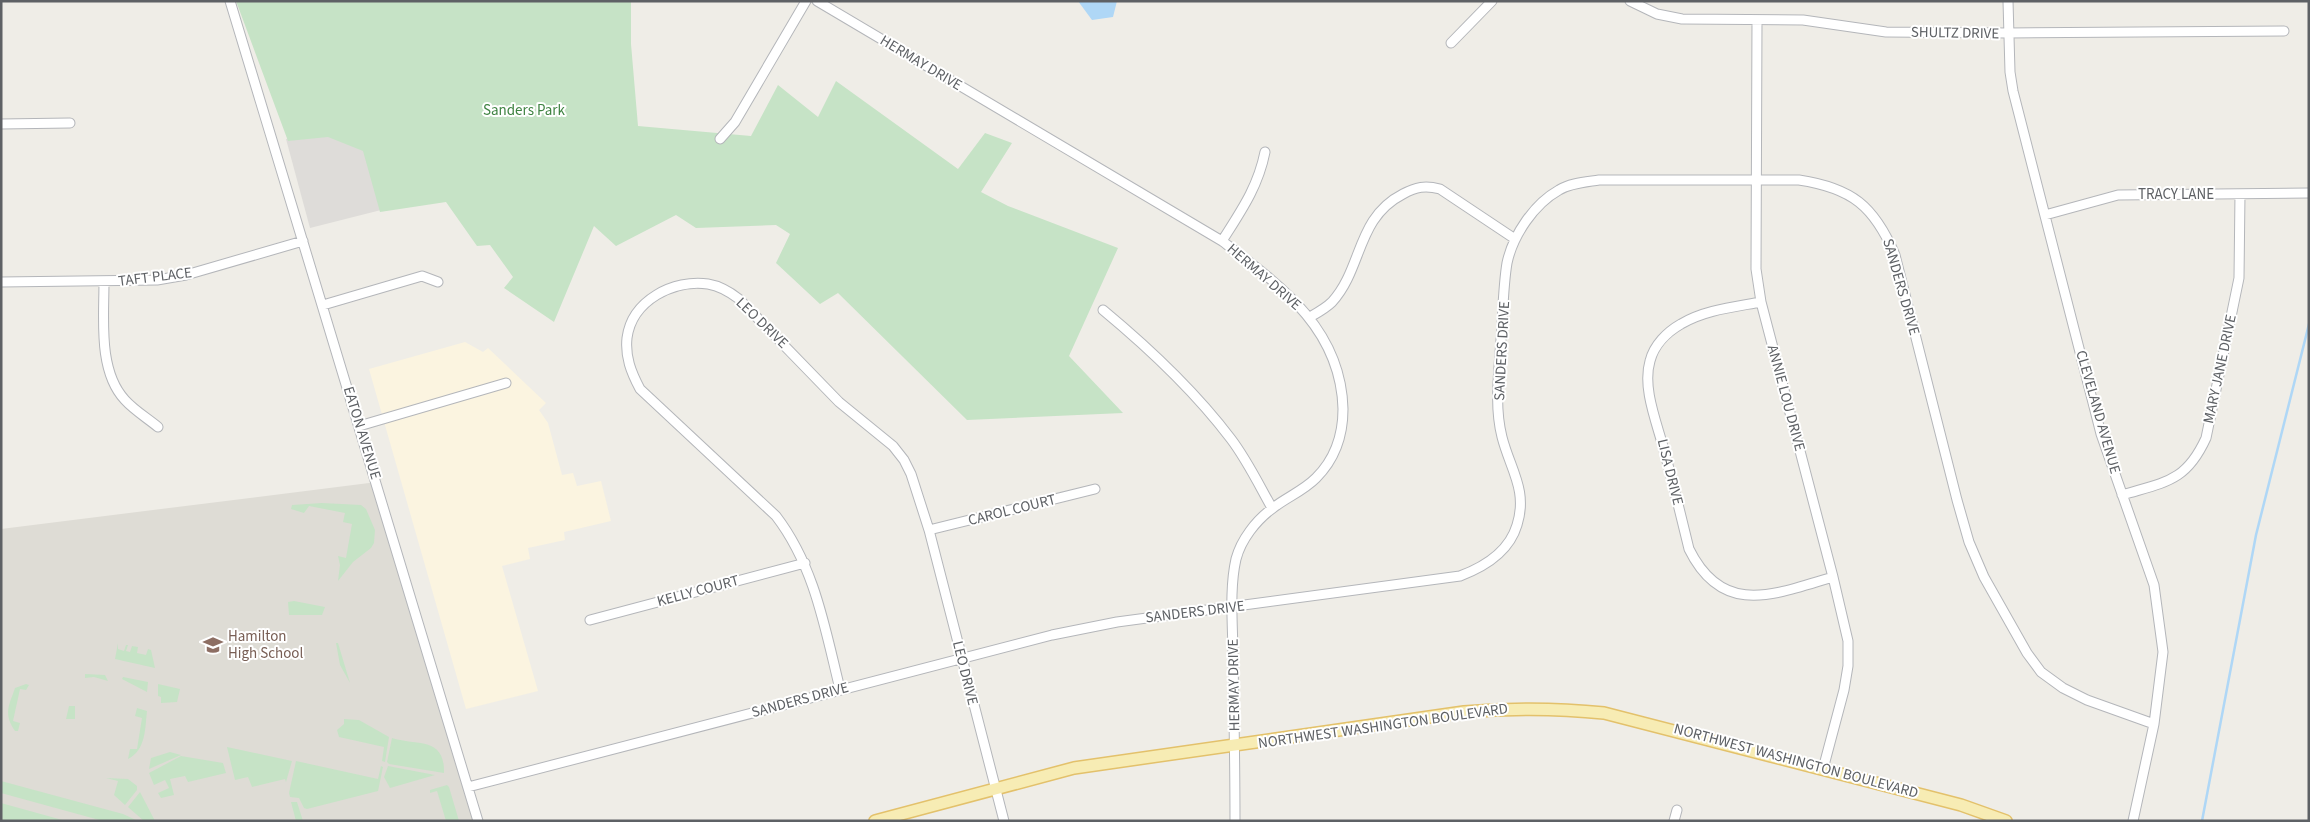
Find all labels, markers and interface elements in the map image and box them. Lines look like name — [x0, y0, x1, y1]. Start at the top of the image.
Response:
street label: SHULTZ DRIVE — [1911, 22, 2000, 44]
street label: HERMAY DRIVE — [876, 30, 966, 96]
park label: Sanders Park — [483, 100, 566, 121]
street label: TRACY LANE — [2138, 184, 2214, 205]
street label: SANDERS DRIVE — [1877, 236, 1925, 338]
street label: HERMAY DRIVE — [1222, 239, 1306, 315]
street label: TAFT PLACE — [117, 262, 193, 292]
street label: LEO DRIVE — [731, 293, 793, 353]
street label: SANDERS DRIVE — [1489, 301, 1515, 401]
street label: MARY JANE DRIVE — [2198, 312, 2242, 425]
street label: ANNIE LOU DRIVE — [1762, 343, 1810, 454]
street label: CLEVELAND AVENUE — [2070, 348, 2126, 476]
street label: EATON AVENUE — [338, 384, 386, 482]
street label: LISA DRIVE — [1652, 437, 1688, 507]
street label: CAROL COURT — [966, 489, 1058, 531]
street label: KELLY COURT — [655, 570, 741, 612]
street label: SANDERS DRIVE — [1144, 595, 1246, 628]
place label: Hamilton High School — [228, 626, 303, 664]
school or university icon: Hamilton High School — [202, 634, 224, 656]
street label: HERMAY DRIVE — [1223, 638, 1245, 731]
street label: LEO DRIVE — [947, 639, 983, 707]
street label: SANDERS DRIVE — [749, 677, 851, 723]
street label: NORTHWEST WASHINGTON BOULEVARD — [1257, 698, 1509, 754]
street label: NORTHWEST WASHINGTON BOULEVARD — [1672, 718, 1920, 804]

